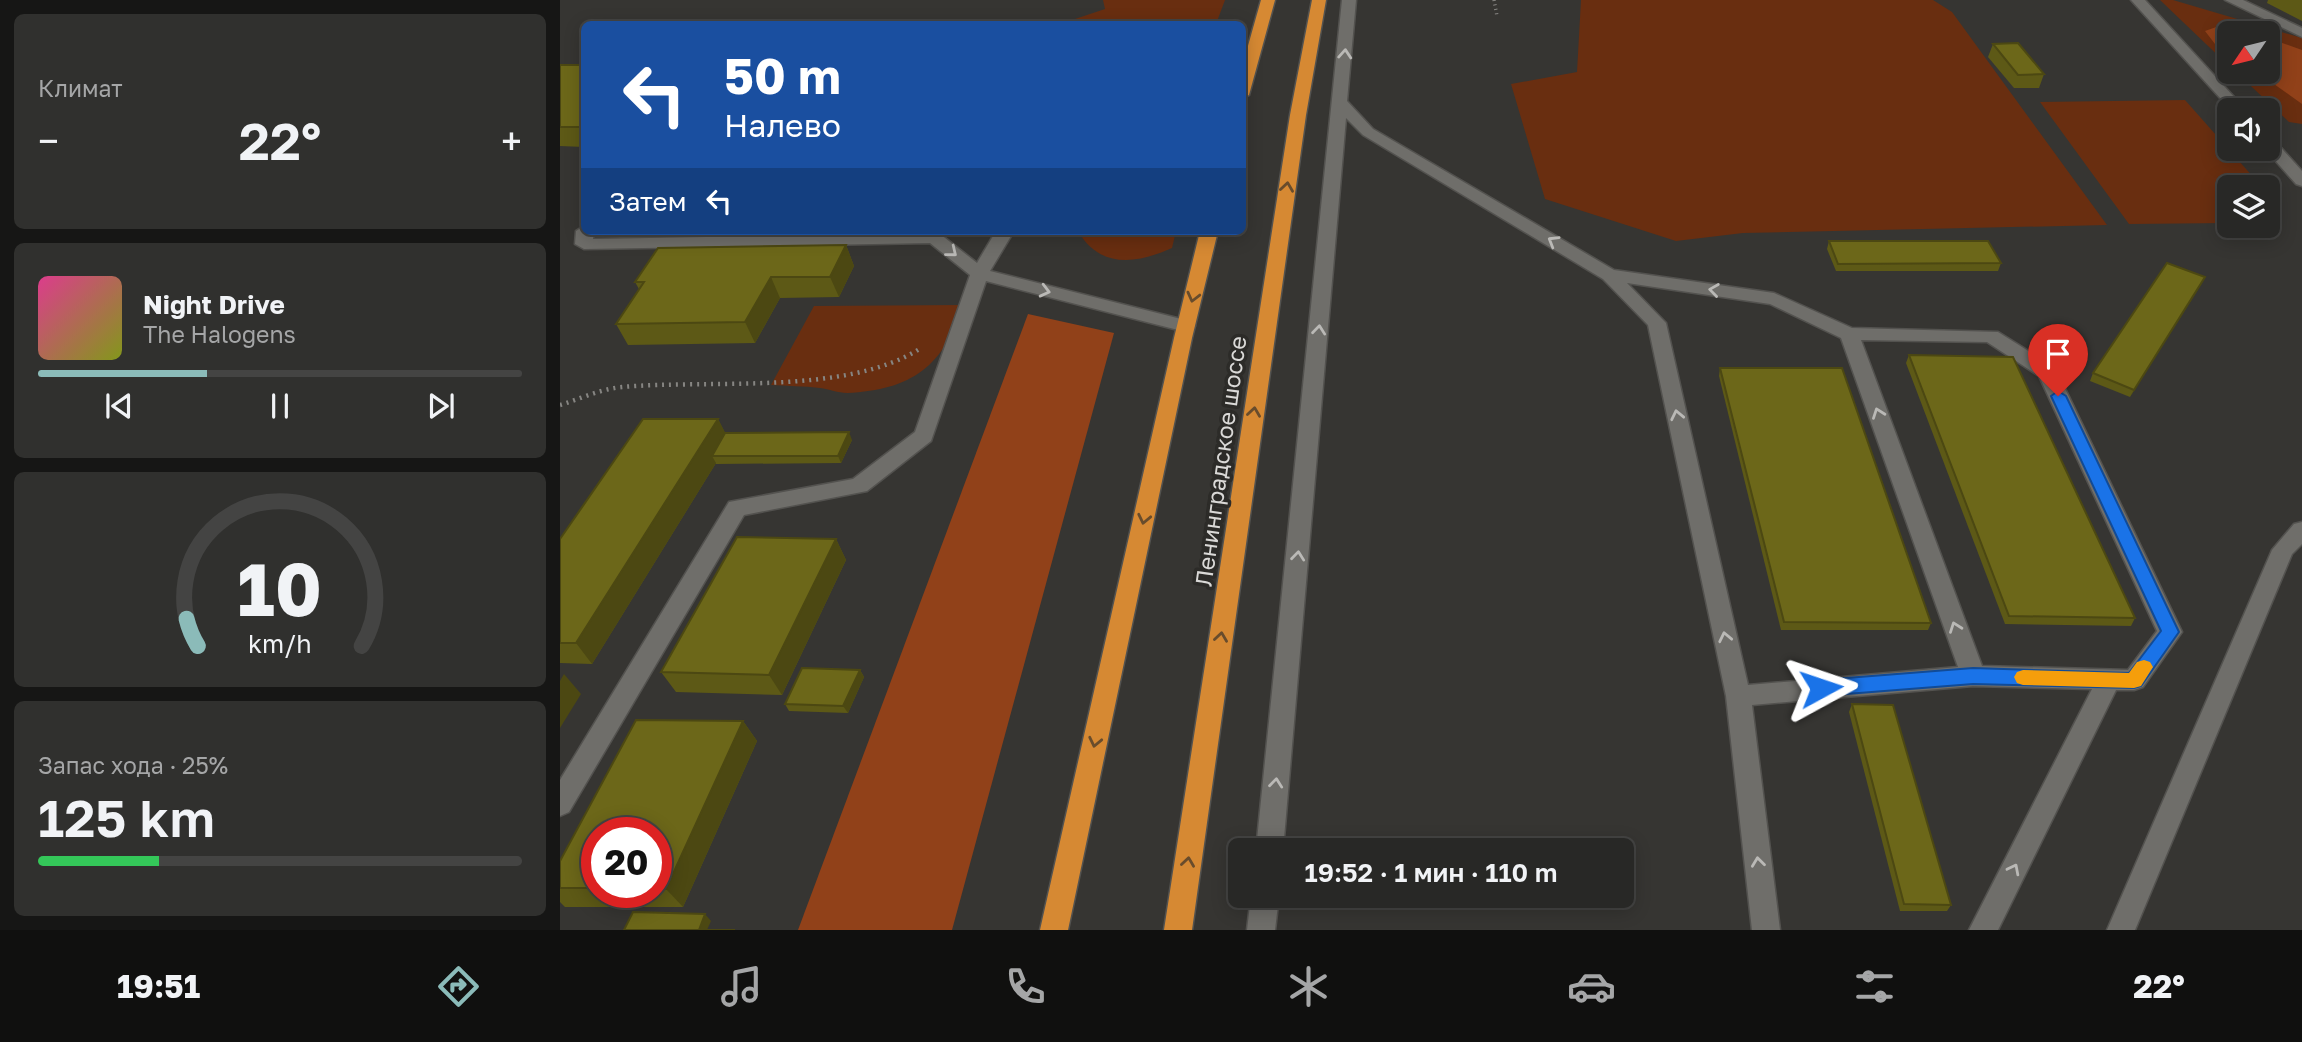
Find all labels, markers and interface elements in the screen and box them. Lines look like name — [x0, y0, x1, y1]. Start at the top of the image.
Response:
north arrow — [2217, 21, 2280, 84]
map controls — [2217, 21, 2280, 238]
text: 50 m — [724, 46, 841, 105]
icon: left — [609, 49, 700, 140]
one-way arrow — [1337, 49, 1352, 60]
text: Климат — [38, 74, 123, 102]
button: sound — [2217, 98, 2280, 161]
text: Налево — [724, 106, 841, 144]
text: 22° — [239, 109, 321, 171]
text: − — [38, 118, 59, 163]
text: + — [501, 118, 522, 163]
button: layers — [2217, 175, 2280, 238]
one-way arrow — [1279, 181, 1294, 193]
icon: left — [700, 182, 738, 220]
text: Затем — [609, 186, 686, 217]
one-way arrow — [1547, 237, 1560, 250]
one-way arrow — [945, 244, 957, 257]
one-way arrow — [1039, 283, 1051, 297]
one-way arrow — [1708, 283, 1720, 298]
text: Night Drive — [143, 289, 285, 320]
one-way arrow — [1187, 291, 1201, 303]
text: The Halogens — [143, 320, 296, 348]
one-way arrow — [1312, 324, 1327, 335]
pin — [2028, 324, 2088, 396]
street label: Ленинградское шоссе — [1189, 334, 1251, 588]
icon: arrive — [2039, 335, 2077, 373]
icon: previous — [100, 387, 138, 425]
icon: pause — [261, 387, 299, 425]
icon: next — [422, 387, 460, 425]
one-way arrow — [1246, 406, 1261, 418]
one-way arrow — [1872, 407, 1886, 419]
one-way arrow — [1671, 409, 1685, 421]
one-way arrow — [1137, 513, 1152, 525]
text: 10 — [238, 545, 322, 632]
one-way arrow — [1290, 550, 1305, 562]
one-way arrow — [1950, 621, 1964, 633]
text: km/h — [248, 627, 312, 658]
one-way arrow — [1719, 631, 1734, 643]
one-way arrow — [1213, 632, 1228, 643]
position arrow — [1784, 651, 1858, 725]
one-way arrow — [1089, 736, 1104, 748]
text: Запас хода · 25% — [38, 751, 228, 779]
one-way arrow — [1268, 777, 1283, 788]
text: 125 km — [38, 786, 215, 848]
speed limit sign: 20 — [581, 817, 672, 908]
one-way arrow — [1750, 856, 1765, 868]
one-way arrow — [1180, 857, 1195, 868]
text: 19:52 · 1 мин · 110 m — [1305, 857, 1557, 888]
one-way arrow — [2006, 864, 2020, 876]
icon: directions — [434, 962, 483, 1011]
icon: music — [717, 962, 766, 1011]
icon: phone — [1001, 962, 1050, 1011]
icon: climate — [1284, 962, 1333, 1011]
icon: car — [1567, 962, 1616, 1011]
icon: filters — [1850, 962, 1899, 1011]
text: 19:51 — [117, 967, 200, 1005]
text: 22° — [2133, 967, 2185, 1005]

